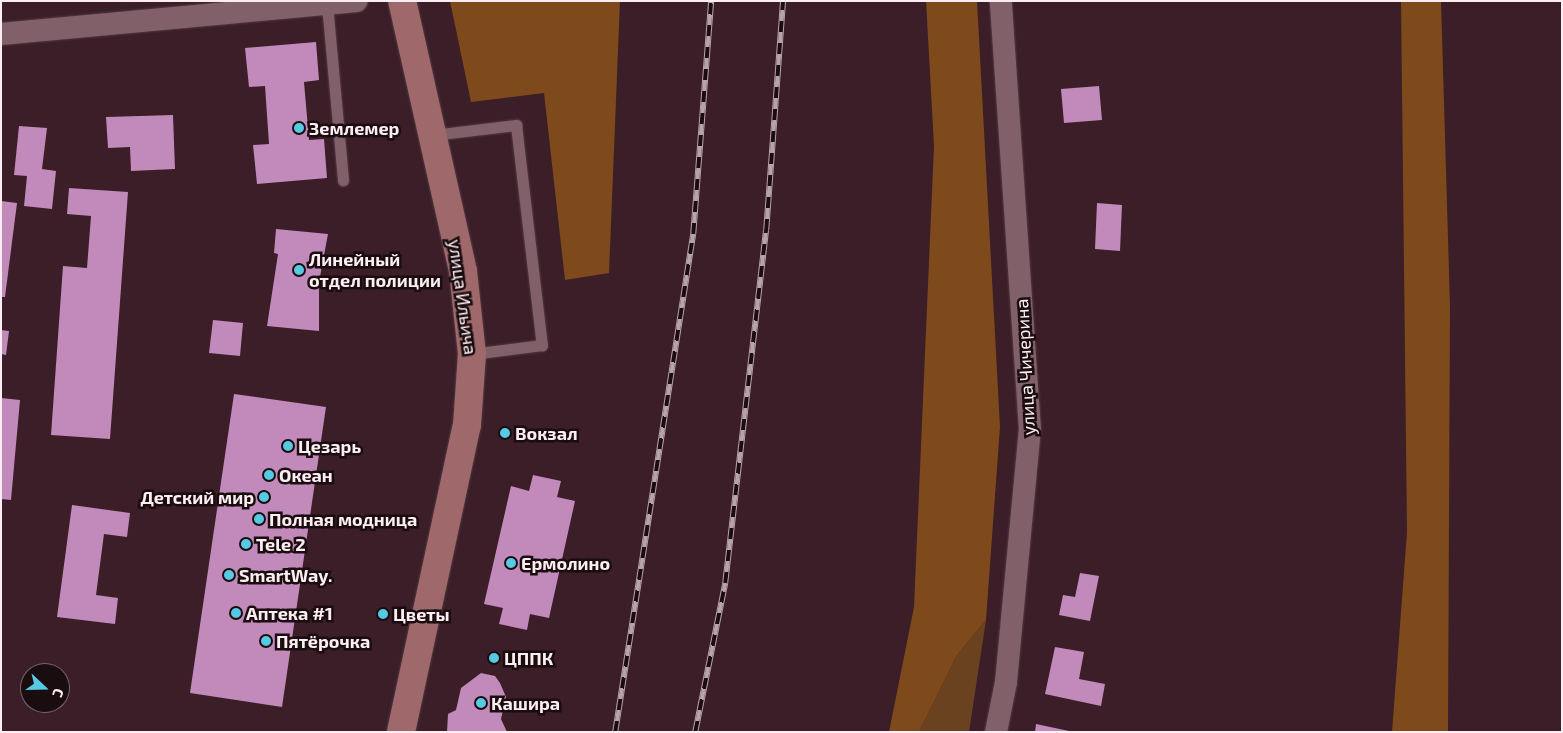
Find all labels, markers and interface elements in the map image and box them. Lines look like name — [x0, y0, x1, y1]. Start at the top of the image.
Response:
place label: Землемер — [309, 117, 399, 139]
marker: Землемер — [293, 122, 305, 134]
street label: улица Ильича — [444, 238, 482, 356]
place label: Линейный отдел полиции — [309, 249, 441, 292]
marker: Линейный отдел полиции — [293, 264, 305, 276]
street label: улица Чичерина — [1011, 298, 1039, 436]
place label: Вокзал — [515, 422, 578, 444]
marker: Вокзал — [499, 427, 511, 439]
place label: Цезарь — [298, 435, 361, 457]
marker: Цезарь — [282, 440, 294, 452]
place label: Океан — [279, 464, 333, 486]
marker: Океан — [263, 469, 275, 481]
place label: Детский мир — [140, 486, 254, 508]
marker: Детский мир — [258, 491, 270, 503]
place label: Полная модница — [269, 508, 417, 530]
marker: Полная модница — [253, 513, 265, 525]
place label: Tele 2 — [256, 533, 306, 555]
marker: Tele 2 — [240, 538, 252, 550]
place label: Ермолино — [521, 552, 610, 574]
marker: Ермолино — [505, 557, 517, 569]
place label: SmartWay. — [239, 564, 332, 586]
marker: SmartWay. — [223, 569, 235, 581]
place label: Аптека #1 — [246, 602, 333, 624]
place label: Цветы — [393, 603, 449, 625]
marker: Аптека #1 — [230, 607, 242, 619]
marker: Цветы — [377, 608, 389, 620]
place label: Пятёрочка — [276, 630, 370, 652]
marker: Пятёрочка — [260, 635, 272, 647]
place label: ЦППК — [504, 647, 553, 669]
marker: ЦППК — [488, 652, 500, 664]
north arrow — [20, 663, 70, 713]
text: С — [49, 686, 68, 700]
place label: Кашира — [491, 692, 560, 714]
marker: Кашира — [475, 697, 487, 709]

